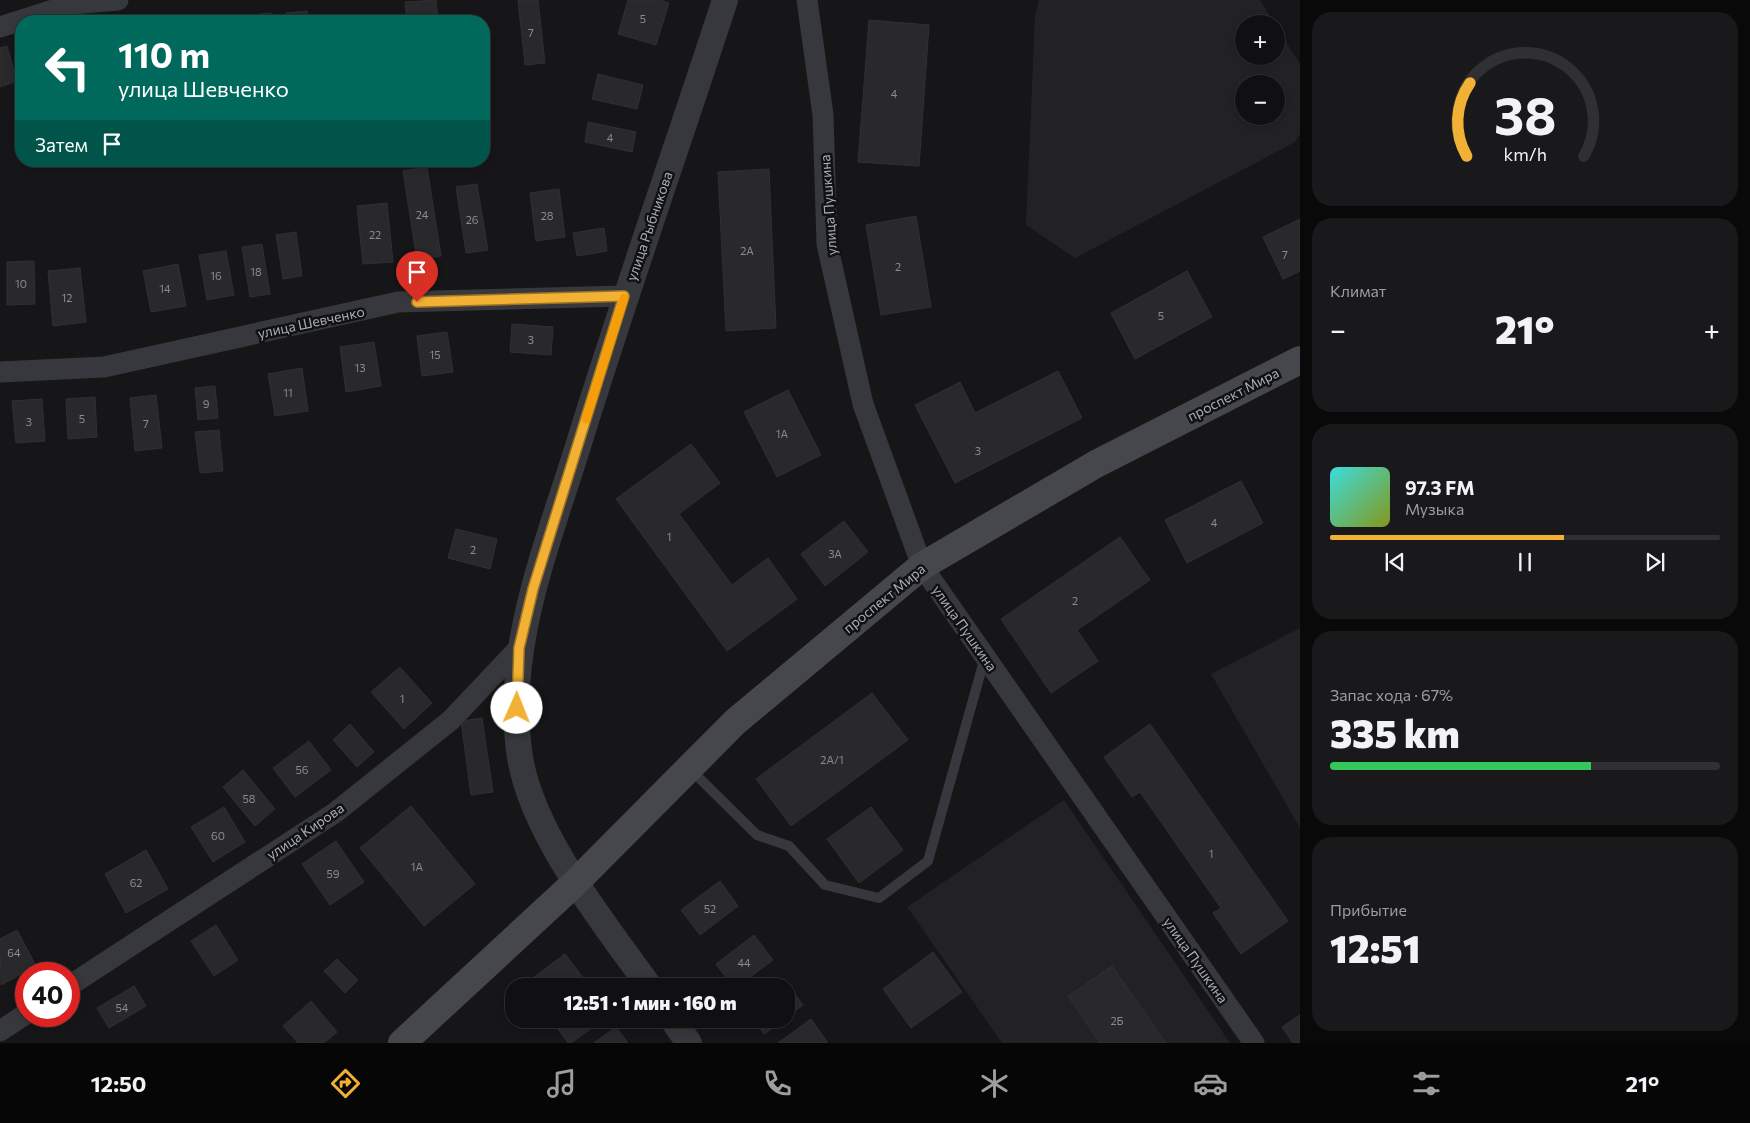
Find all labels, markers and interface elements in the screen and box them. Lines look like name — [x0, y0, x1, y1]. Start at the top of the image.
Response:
house number: 5 — [640, 12, 646, 25]
map controls — [1235, 15, 1285, 125]
button: + — [1235, 15, 1285, 65]
house number: 7 — [528, 26, 534, 39]
text: 110 m — [118, 32, 210, 75]
icon: left — [35, 35, 100, 100]
text: улица Шевченко — [118, 75, 289, 102]
button: − — [1235, 75, 1285, 125]
text: 38 — [1494, 82, 1556, 146]
house number: 4 — [891, 87, 898, 100]
icon: arrive — [98, 130, 126, 158]
house number: 4 — [607, 131, 614, 144]
text: Затем — [35, 133, 88, 156]
text: km/h — [1503, 143, 1547, 165]
street label: улица Пушкина — [816, 154, 840, 256]
street label: улица Рыбникова — [622, 169, 676, 283]
house number: 24 — [416, 208, 429, 221]
house number: 28 — [541, 209, 554, 222]
house number: 26 — [466, 213, 479, 226]
house number: 22 — [369, 228, 381, 241]
house number: 2А — [740, 244, 754, 257]
house number: 7 — [1282, 248, 1288, 261]
pin — [396, 251, 438, 302]
icon: arrive — [403, 258, 431, 286]
house number: 2 — [895, 260, 901, 273]
house number: 18 — [250, 265, 262, 278]
house number: 16 — [210, 269, 222, 282]
house number: 10 — [15, 277, 27, 290]
text: Климат — [1330, 281, 1386, 300]
house number: 14 — [159, 282, 171, 295]
house number: 12 — [62, 291, 72, 304]
street label: улица Шевченко — [256, 302, 366, 342]
text: 21° — [1495, 305, 1555, 352]
house number: 5 — [1158, 309, 1164, 322]
text: − — [1330, 312, 1346, 346]
text: + — [1704, 312, 1720, 346]
house number: 3 — [528, 333, 534, 346]
house number: 15 — [429, 348, 441, 361]
house number: 13 — [355, 361, 365, 374]
street label: проспект Мира — [1184, 364, 1282, 424]
house number: 11 — [283, 386, 293, 399]
house number: 9 — [203, 397, 210, 410]
house number: 5 — [79, 412, 85, 425]
house number: 3 — [26, 415, 32, 428]
house number: 7 — [143, 417, 149, 430]
house number: 1А — [776, 427, 789, 440]
house number: 3 — [975, 444, 981, 457]
text: 97.3 FM — [1405, 476, 1474, 499]
text: Музыка — [1405, 499, 1464, 518]
house number: 4 — [1211, 516, 1218, 529]
house number: 1 — [667, 530, 671, 543]
house number: 2 — [470, 543, 476, 556]
house number: 3А — [828, 547, 842, 560]
icon: previous — [1381, 548, 1409, 576]
icon: pause — [1511, 548, 1539, 576]
icon: next — [1641, 548, 1669, 576]
street label: проспект Мира — [840, 560, 928, 636]
street label: улица Пушкина — [929, 582, 1001, 674]
house number: 2 — [1072, 594, 1078, 607]
position arrow — [490, 681, 542, 733]
text: Запас хода · 67% — [1330, 685, 1453, 704]
house number: 1 — [400, 692, 404, 705]
text: 335 km — [1330, 709, 1460, 756]
house number: 2А/1 — [820, 753, 844, 766]
house number: 56 — [296, 763, 309, 776]
house number: 58 — [243, 792, 256, 805]
street label: улица Кирова — [263, 799, 347, 863]
house number: 60 — [211, 829, 225, 842]
house number: 1 — [1209, 847, 1213, 860]
house number: 1А — [411, 860, 424, 873]
house number: 59 — [327, 867, 340, 880]
house number: 62 — [130, 876, 142, 889]
text: Прибытие — [1330, 900, 1407, 919]
house number: 52 — [704, 902, 716, 915]
street label: улица Пушкина — [1160, 914, 1232, 1006]
text: 12:51 — [1330, 924, 1420, 971]
house number: 64 — [7, 946, 21, 959]
house number: 44 — [737, 956, 751, 969]
speed limit sign: 40 — [15, 962, 80, 1027]
text: 12:51 · 1 мин · 160 m — [563, 991, 737, 1014]
house number: 54 — [116, 1001, 129, 1014]
house number: 2Б — [1111, 1014, 1124, 1027]
icon: directions — [328, 1066, 363, 1101]
icon: music — [544, 1066, 579, 1101]
icon: phone — [760, 1066, 795, 1101]
icon: climate — [977, 1066, 1012, 1101]
icon: car — [1193, 1066, 1228, 1101]
icon: filters — [1409, 1066, 1444, 1101]
text: 12:50 — [91, 1070, 146, 1097]
text: 21° — [1626, 1070, 1659, 1097]

